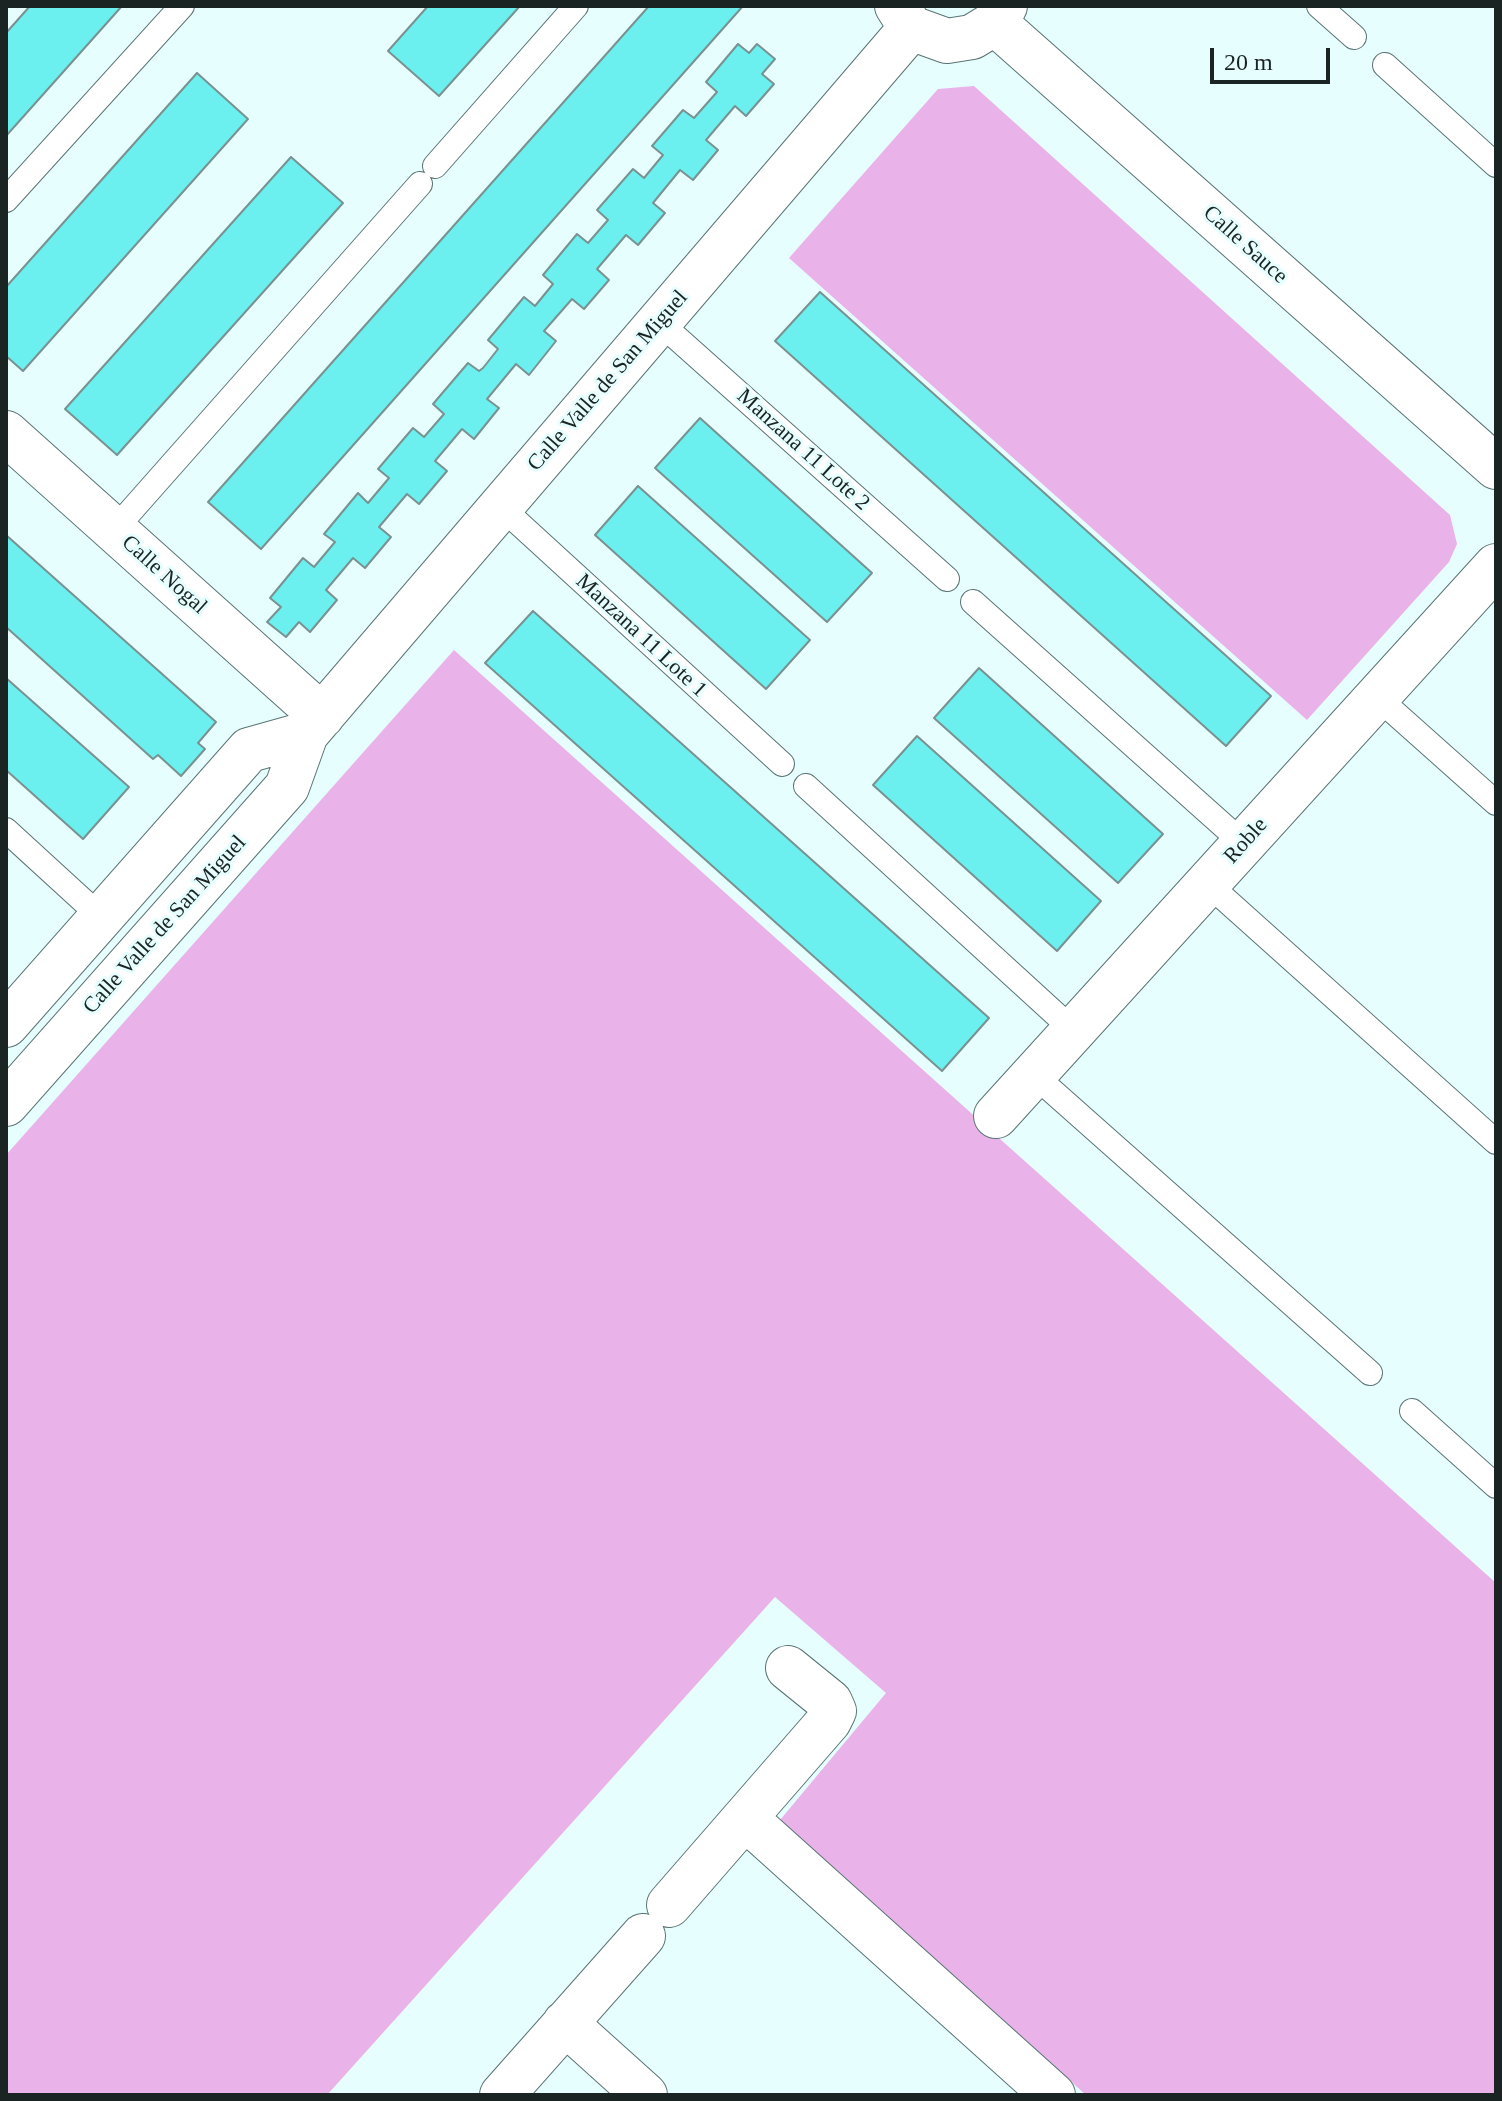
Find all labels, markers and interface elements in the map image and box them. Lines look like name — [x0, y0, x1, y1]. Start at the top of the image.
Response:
scale bar — [1214, 32, 1334, 82]
text: 20 m — [1224, 49, 1273, 75]
street label: Calle Sauce — [1197, 200, 1293, 290]
street label: Calle Valle de San Miguel — [522, 285, 694, 477]
street label: Manzana 11 Lote 2 — [731, 383, 875, 517]
street label: Calle Nogal — [116, 530, 212, 620]
street label: Manzana 11 Lote 1 — [570, 569, 712, 703]
street label: Roble — [1219, 813, 1273, 869]
street label: Calle Valle de San Miguel — [78, 830, 252, 1020]

